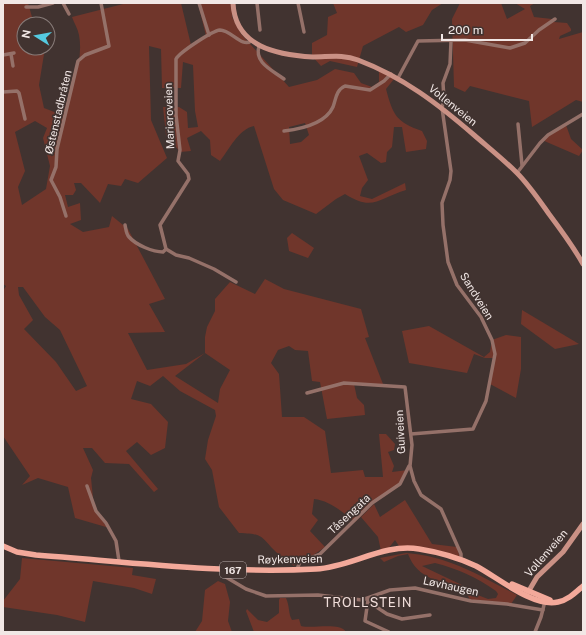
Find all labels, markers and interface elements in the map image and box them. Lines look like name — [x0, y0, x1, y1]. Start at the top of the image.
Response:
north arrow — [16, 16, 56, 56]
scale bar — [442, 16, 532, 42]
text: 200 m — [448, 23, 483, 37]
text: N — [19, 29, 33, 39]
street label: Østenstadbråten — [42, 69, 74, 155]
street label: Vollenveien — [426, 82, 480, 128]
street label: Marieroveien — [162, 83, 176, 149]
street label: Sandveien — [458, 270, 496, 322]
street label: Guiveien — [393, 410, 407, 454]
street label: Tåsengata — [326, 492, 372, 536]
street label: Vollenveien — [522, 527, 570, 579]
street label: Røykenveien — [257, 552, 323, 566]
road number: 167 — [220, 562, 246, 578]
street label: Løvhaugen — [422, 574, 480, 598]
district label: TROLLSTEIN — [324, 595, 412, 610]

